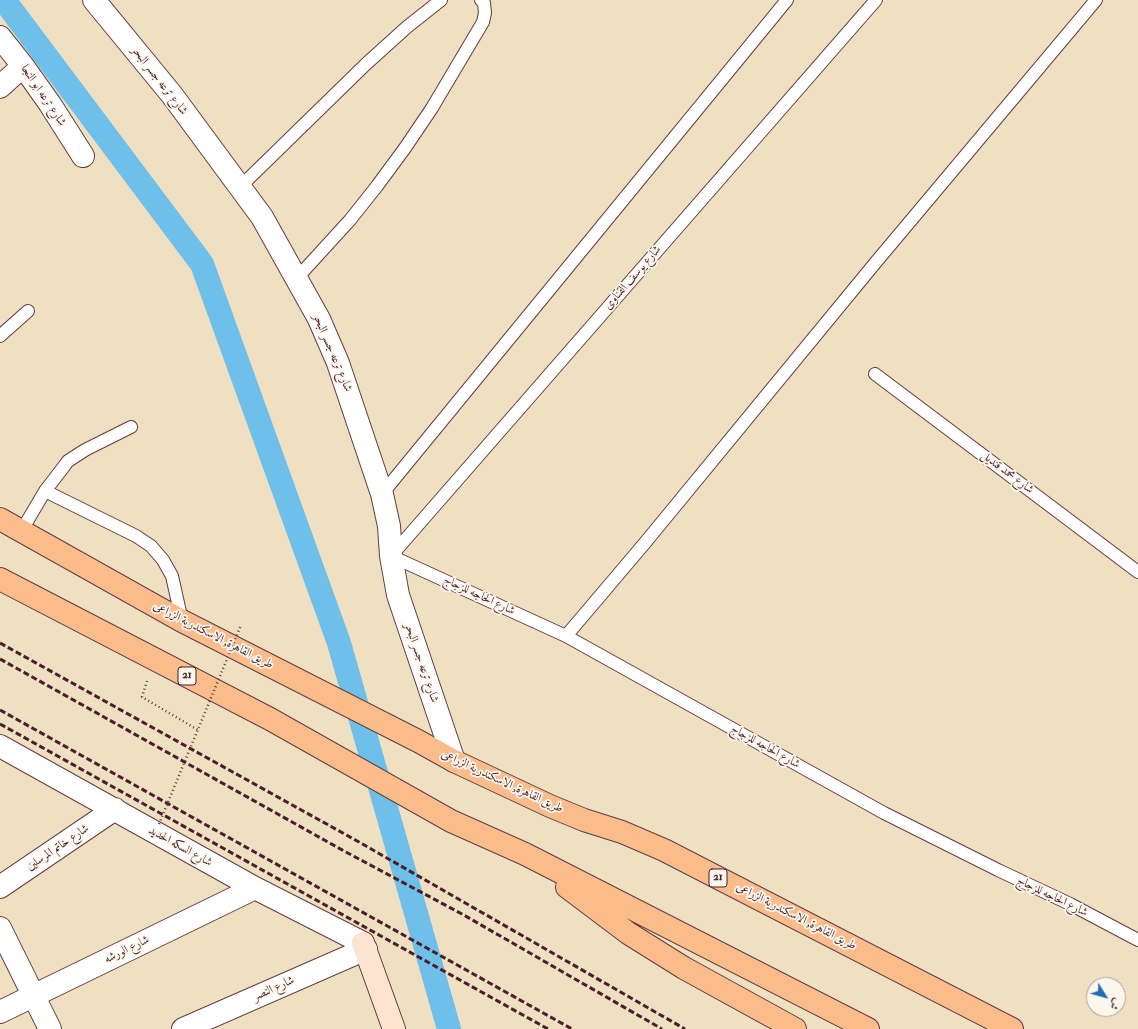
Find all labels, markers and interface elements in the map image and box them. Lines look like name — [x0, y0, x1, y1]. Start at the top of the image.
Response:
street label: شارع ترعه جسر البحر — [128, 44, 190, 118]
street label: شارع ترعه ابو النجا — [17, 63, 69, 129]
street label: شارع يوسف القناوى — [601, 243, 665, 313]
street label: شارع ترعه جسر البحر — [309, 312, 355, 394]
street label: شارع محمد قنديل — [978, 448, 1036, 498]
street label: شارع الحاجه للزجاج — [441, 573, 517, 619]
street label: طريق القاهرة, الاسكندرية الزراعى — [150, 599, 276, 673]
street label: شارع ترعه جسر البحر — [401, 621, 441, 705]
road number: 21 — [178, 667, 196, 685]
street label: شارع الحاجه للزجاج — [728, 722, 802, 772]
street label: طريق القاهرة, الاسكندرية الزراعى — [439, 747, 565, 817]
street label: شارع خاتم المرسلين — [24, 822, 92, 874]
street label: شارع السكه الحديد — [146, 824, 214, 870]
road number: 21 — [709, 869, 727, 887]
street label: شارع الحاجه للزجاج — [1014, 874, 1090, 920]
street label: طريق القاهرة, الاسكندرية الزراعى — [733, 880, 859, 954]
street label: شارع الورشه — [102, 933, 152, 967]
street label: شارع النصر — [251, 974, 297, 1004]
north arrow — [1086, 977, 1126, 1017]
text: ش — [1107, 996, 1124, 1012]

